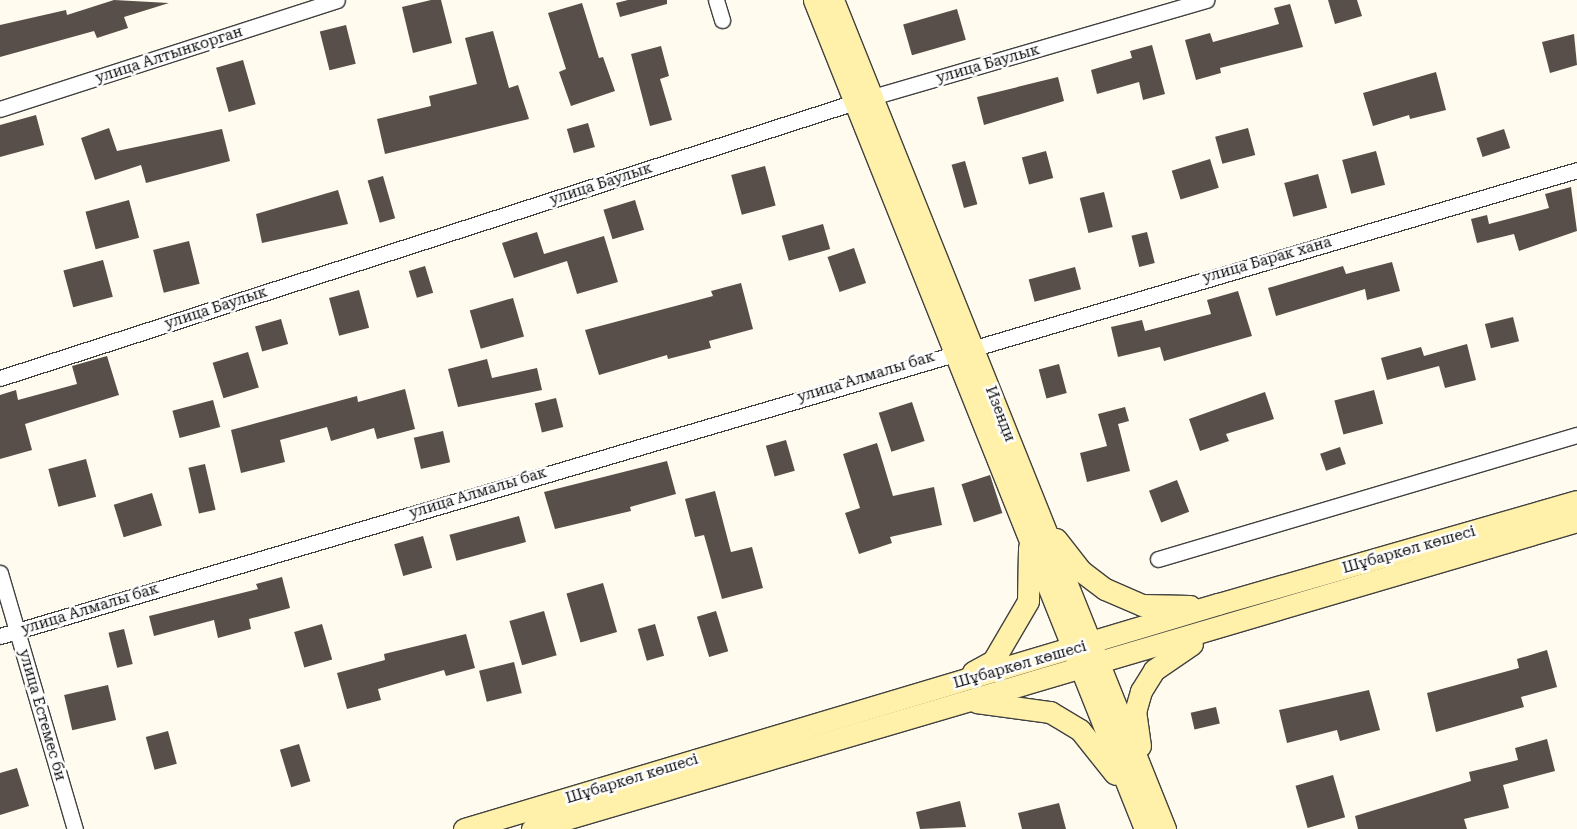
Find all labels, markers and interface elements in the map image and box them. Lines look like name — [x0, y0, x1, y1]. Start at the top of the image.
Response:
street label: улица Алтынкорган — [93, 23, 245, 87]
street label: улица Баулык — [934, 41, 1042, 87]
street label: улица Баулык — [547, 159, 655, 209]
street label: улица Барак хана — [1201, 233, 1333, 287]
street label: улица Баулык — [162, 283, 270, 333]
street label: улица Алмалы бак — [795, 348, 937, 406]
street label: Изенди — [981, 384, 1019, 444]
street label: улица Алмалы бак — [407, 464, 549, 522]
street label: Шұбаркөл көшесі — [1340, 522, 1478, 578]
street label: улица Алмалы бак — [19, 580, 161, 638]
street label: Шұбаркөл көшесі — [951, 637, 1089, 693]
street label: улица Естемес би — [15, 647, 69, 783]
street label: Шұбаркөл көшесі — [564, 750, 700, 808]

